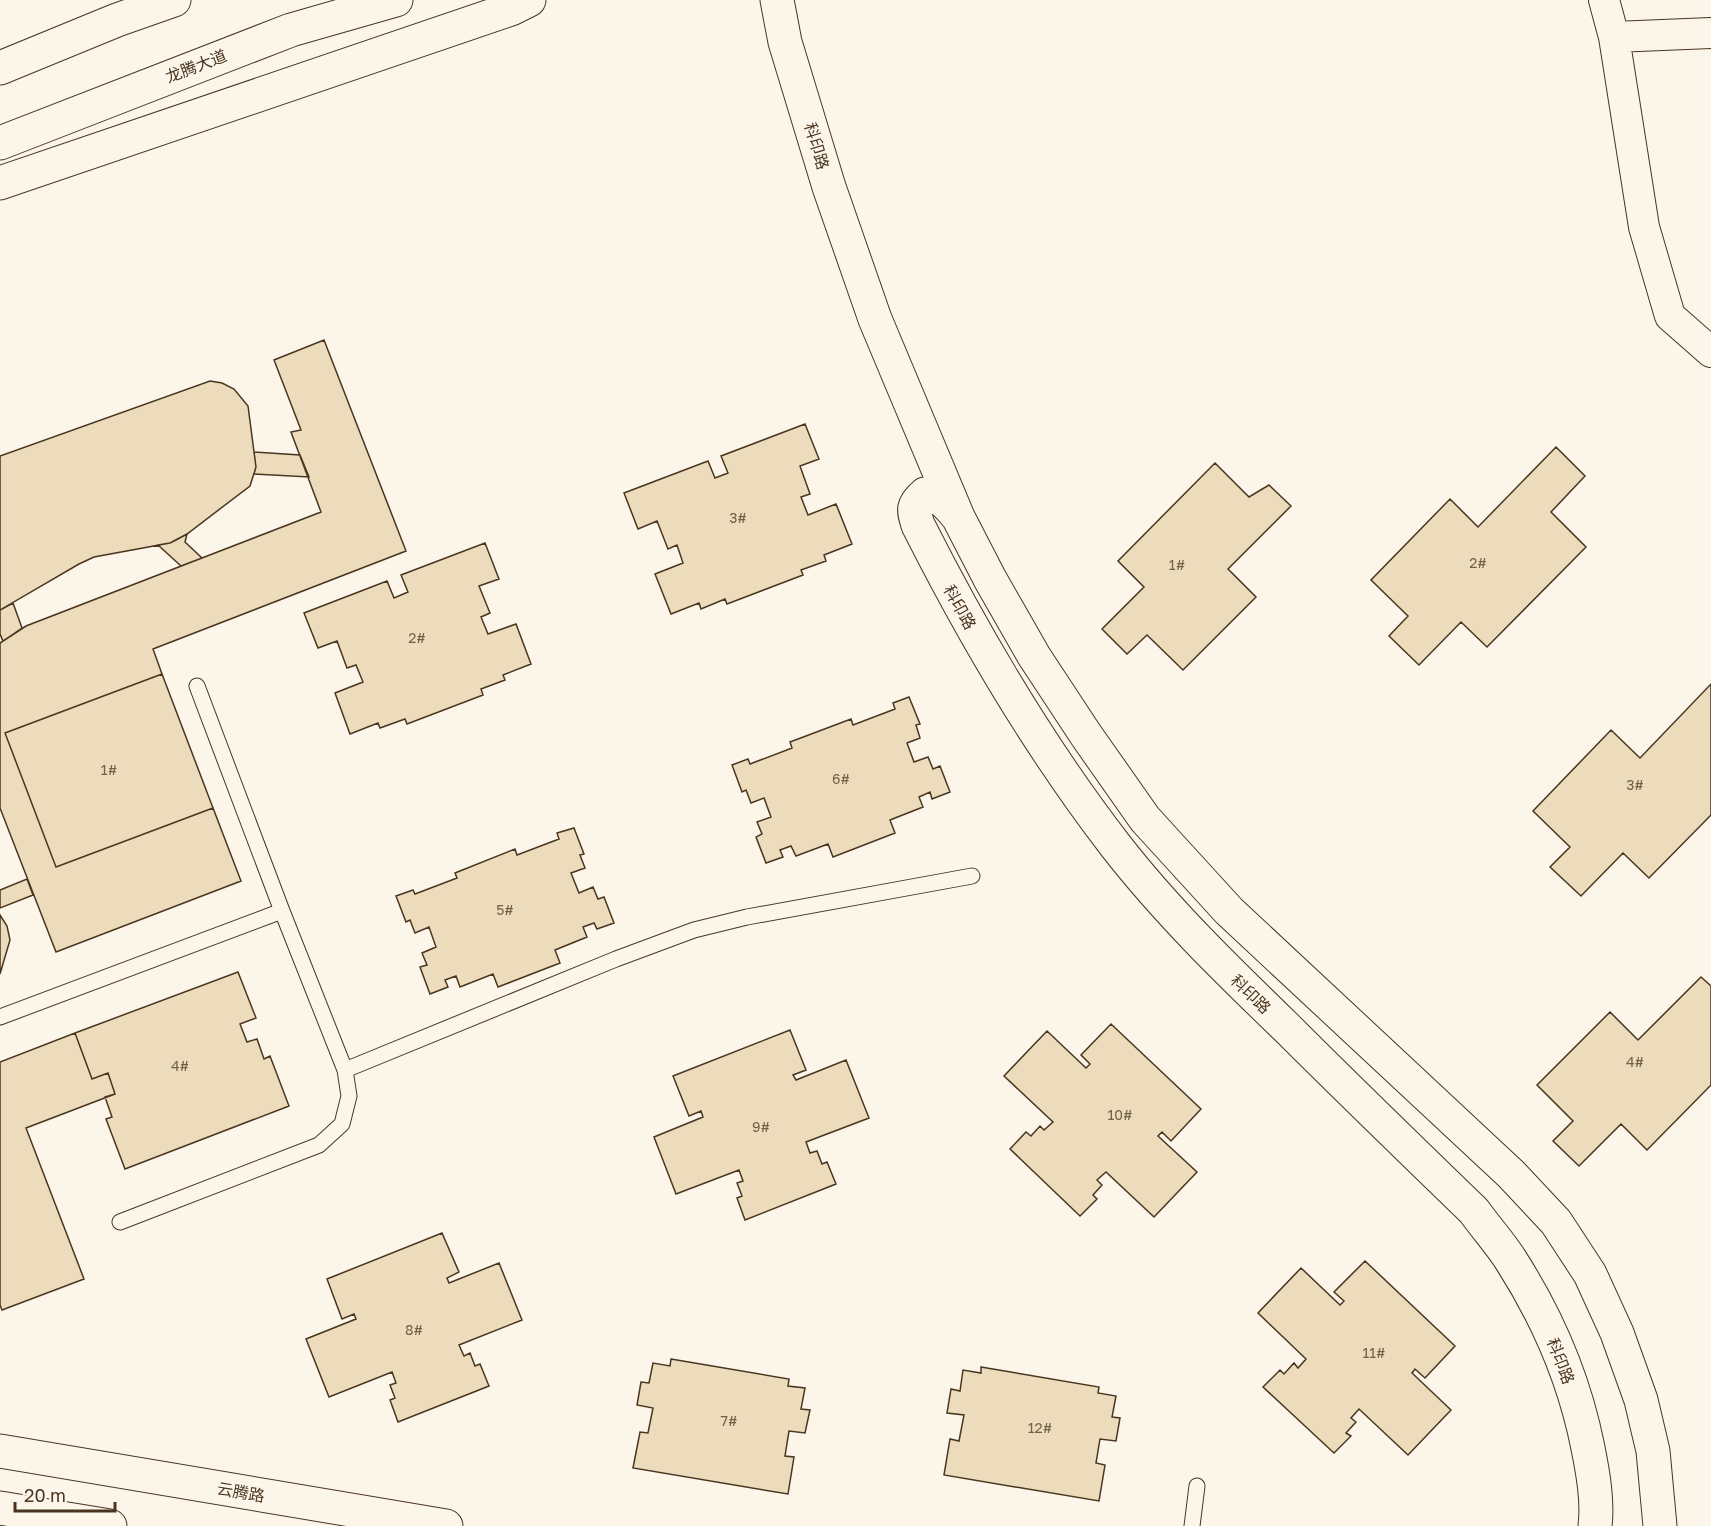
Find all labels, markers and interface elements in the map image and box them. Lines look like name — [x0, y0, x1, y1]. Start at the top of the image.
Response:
street label: 龙腾大道 — [163, 45, 229, 87]
street label: 科印路 — [800, 120, 834, 172]
house number: 3# — [729, 509, 747, 526]
house number: 2# — [1469, 554, 1487, 571]
house number: 1# — [1169, 556, 1185, 573]
street label: 科印路 — [940, 581, 980, 633]
house number: 2# — [408, 629, 426, 646]
house number: 1# — [101, 761, 117, 778]
house number: 6# — [832, 770, 850, 787]
house number: 3# — [1626, 776, 1644, 793]
house number: 5# — [496, 901, 514, 918]
street label: 科印路 — [1227, 970, 1275, 1018]
house number: 4# — [1626, 1053, 1644, 1070]
house number: 4# — [171, 1057, 189, 1074]
house number: 10# — [1108, 1106, 1133, 1123]
house number: 9# — [752, 1118, 770, 1135]
house number: 8# — [405, 1321, 423, 1338]
street label: 科印路 — [1543, 1335, 1579, 1387]
house number: 11# — [1362, 1344, 1386, 1361]
house number: 7# — [721, 1412, 737, 1429]
house number: 12# — [1028, 1419, 1052, 1436]
scale bar — [15, 1475, 116, 1513]
street label: 云腾路 — [216, 1478, 266, 1506]
text: 20 m — [24, 1484, 66, 1506]

